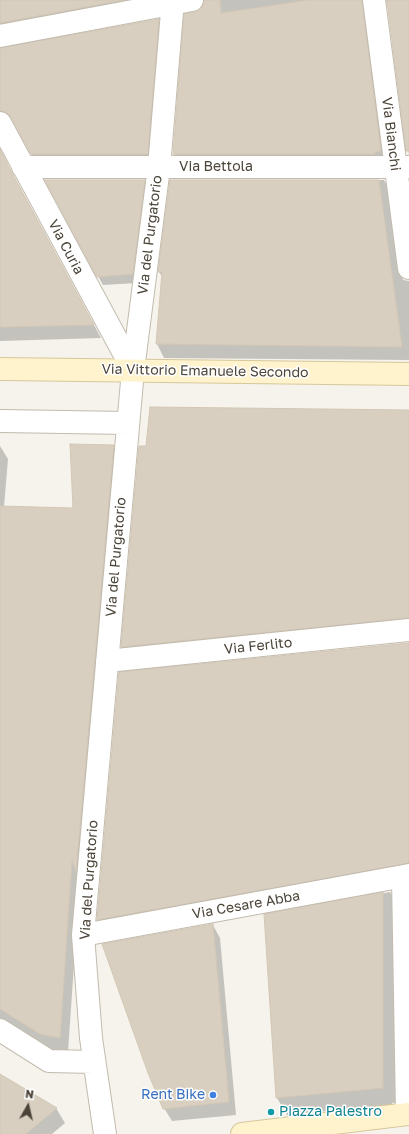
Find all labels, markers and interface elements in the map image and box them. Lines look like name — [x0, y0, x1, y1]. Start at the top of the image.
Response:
street label: Via Bianchi — [378, 96, 404, 172]
street label: Via Bettola — [179, 159, 253, 175]
street label: Via del Purgatorio — [134, 174, 166, 296]
street label: Via Curia — [45, 217, 87, 277]
street label: Via Vittorio Emanuele Secondo — [101, 361, 309, 381]
street label: Via del Purgatorio — [102, 496, 130, 618]
street label: Via Ferlito — [223, 634, 293, 658]
street label: Via del Purgatorio — [76, 819, 102, 941]
street label: Via Cesare Abba — [191, 887, 301, 923]
north arrow — [8, 1086, 48, 1126]
text: N — [25, 1087, 35, 1101]
place label: Rent Bike — [141, 1087, 205, 1103]
marker: Rent Bike — [208, 1090, 218, 1100]
place label: Piazza Palestro — [279, 1104, 382, 1120]
marker: Piazza Palestro — [266, 1107, 276, 1117]

